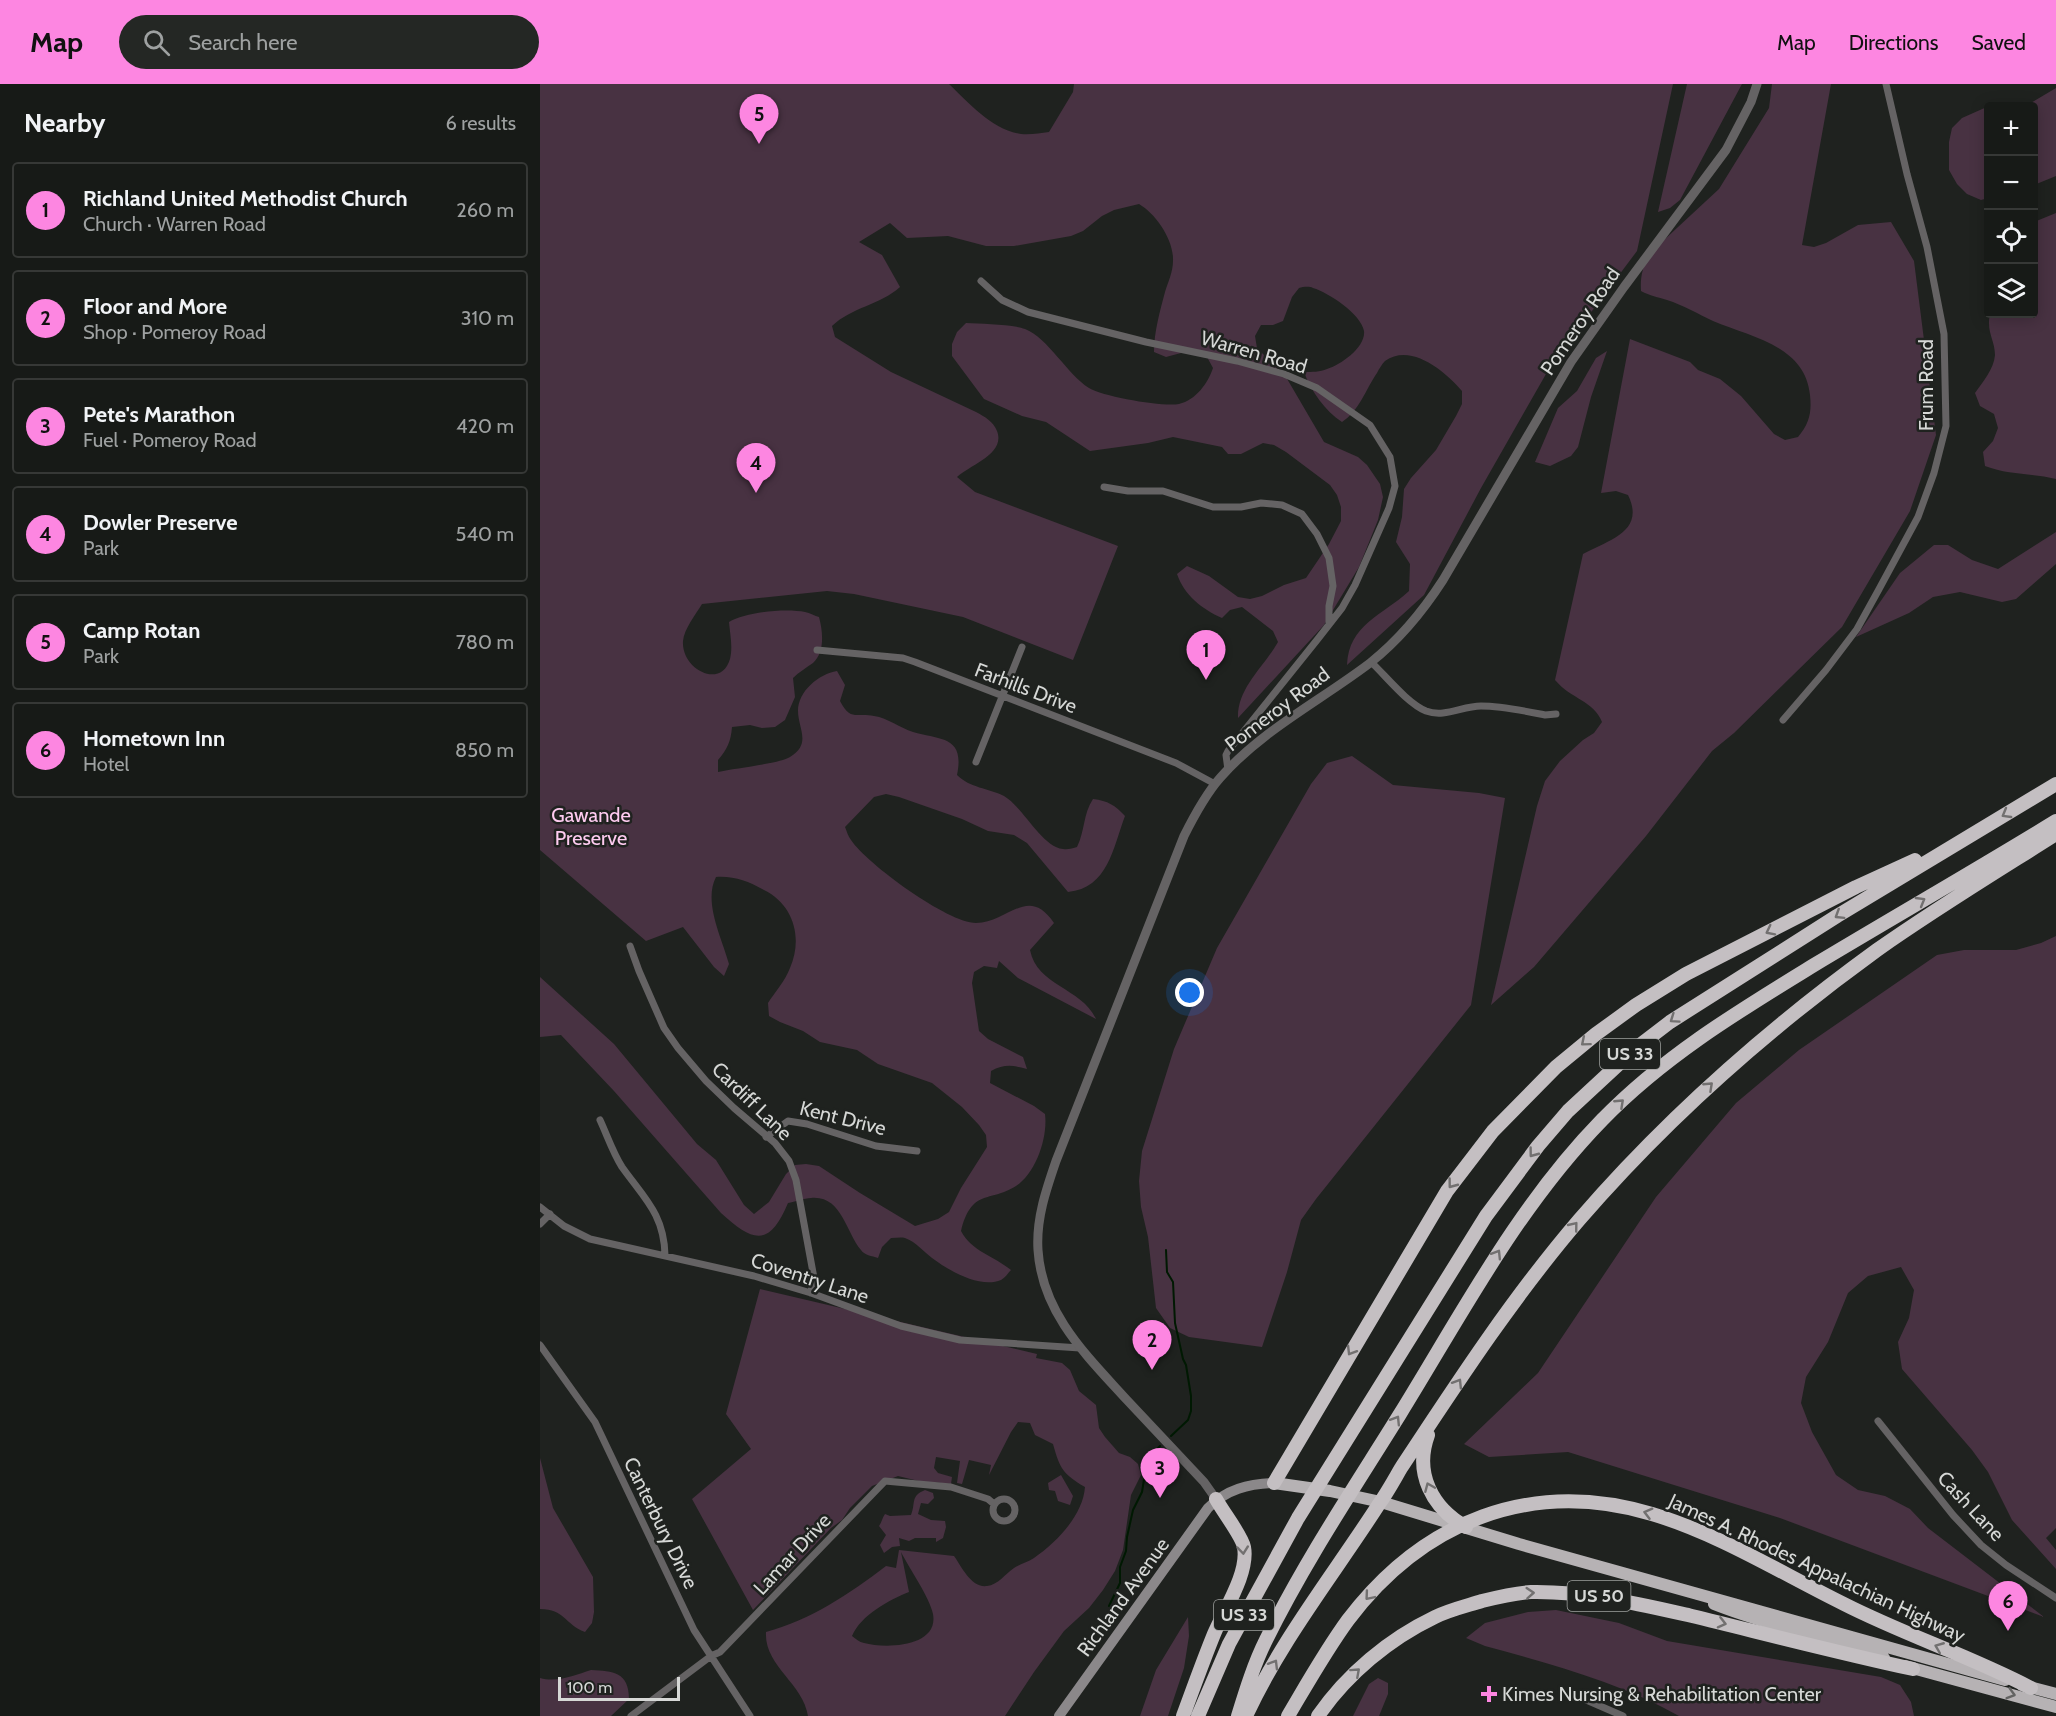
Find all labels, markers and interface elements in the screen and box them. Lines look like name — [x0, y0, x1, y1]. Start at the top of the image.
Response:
search box — [119, 15, 539, 69]
text: Map — [30, 25, 83, 59]
icon: search — [140, 26, 173, 59]
text: Search here — [188, 29, 297, 56]
text: Map — [1777, 30, 1816, 55]
text: Directions — [1849, 30, 1938, 55]
text: Saved — [1971, 30, 2026, 55]
pin: 5 — [740, 94, 778, 144]
map controls — [1984, 102, 2038, 318]
button: + — [1984, 102, 2038, 156]
text: Nearby — [24, 107, 105, 139]
text: 6 results — [445, 111, 516, 135]
button: − — [1984, 156, 2038, 210]
text: Richland United Methodist Church — [83, 185, 408, 212]
text: 1 — [42, 198, 49, 222]
text: 260 m — [456, 198, 514, 222]
button: locate — [1984, 210, 2038, 264]
text: Church · Warren Road — [83, 212, 266, 236]
street label: Pomeroy Road — [1535, 263, 1625, 379]
button: layers — [1984, 264, 2038, 318]
text: Floor and More — [83, 293, 227, 320]
text: 2 — [40, 306, 51, 330]
text: 310 m — [461, 306, 514, 330]
text: Shop · Pomeroy Road — [83, 320, 266, 344]
street label: Warren Road — [1198, 325, 1310, 379]
street label: Frum Road — [1914, 339, 1938, 431]
text: Pete's Marathon — [83, 401, 235, 428]
text: 3 — [40, 414, 51, 438]
text: 420 m — [456, 414, 514, 438]
text: Fuel · Pomeroy Road — [83, 428, 257, 452]
pin: 4 — [736, 444, 776, 493]
text: Dowler Preserve — [83, 509, 238, 536]
text: 4 — [39, 522, 52, 546]
text: 540 m — [456, 522, 514, 546]
text: Park — [83, 536, 119, 560]
text: Camp Rotan — [83, 617, 200, 644]
text: 5 — [40, 630, 51, 654]
text: 780 m — [456, 630, 514, 654]
pin: 1 — [1186, 630, 1226, 680]
text: Park — [83, 644, 119, 668]
street label: Farhills Drive — [972, 658, 1080, 718]
street label: Pomeroy Road — [1220, 662, 1334, 756]
text: Hometown Inn — [83, 725, 225, 752]
text: 6 — [40, 738, 51, 762]
text: 850 m — [455, 738, 514, 762]
text: Hotel — [83, 752, 129, 776]
park label: Gawande Preserve — [551, 803, 631, 850]
one-way arrow — [2002, 807, 2012, 819]
one-way arrow — [1915, 897, 1925, 909]
one-way arrow — [1835, 907, 1845, 919]
one-way arrow — [1765, 924, 1776, 935]
your location — [1175, 978, 1204, 1007]
one-way arrow — [1670, 1012, 1681, 1023]
one-way arrow — [1581, 1035, 1592, 1046]
road number: US 33 — [1600, 1039, 1660, 1069]
street label: Cardiff Lane — [707, 1057, 797, 1145]
one-way arrow — [1703, 1082, 1713, 1093]
street label: Kent Drive — [797, 1096, 889, 1140]
one-way arrow — [1613, 1099, 1623, 1110]
one-way arrow — [1529, 1146, 1540, 1157]
one-way arrow — [1448, 1177, 1459, 1188]
one-way arrow — [1567, 1222, 1578, 1233]
street label: Coventry Lane — [748, 1248, 872, 1308]
one-way arrow — [1490, 1250, 1502, 1260]
pin: 2 — [1132, 1320, 1172, 1370]
one-way arrow — [1347, 1345, 1359, 1355]
one-way arrow — [1450, 1378, 1461, 1389]
one-way arrow — [1389, 1416, 1400, 1427]
pin: 3 — [1140, 1448, 1180, 1498]
street label: Canterbury Drive — [619, 1453, 703, 1593]
street label: Cash Lane — [1933, 1466, 2009, 1546]
one-way arrow — [1424, 1482, 1436, 1493]
street label: James A. Rhodes Appalachian Highway — [1664, 1488, 1969, 1647]
street label: Lamar Drive — [748, 1508, 836, 1600]
one-way arrow — [1643, 1508, 1653, 1520]
street label: Richland Avenue — [1072, 1533, 1174, 1661]
one-way arrow — [1236, 1546, 1249, 1555]
road number: US 50 — [1568, 1581, 1630, 1611]
pin: 6 — [1988, 1582, 2028, 1631]
one-way arrow — [1526, 1587, 1535, 1600]
one-way arrow — [1365, 1589, 1376, 1600]
road number: US 33 — [1214, 1600, 1274, 1630]
one-way arrow — [1717, 1616, 1727, 1629]
one-way arrow — [1934, 1642, 1945, 1654]
one-way arrow — [1266, 1660, 1278, 1670]
one-way arrow — [1350, 1668, 1360, 1679]
scale bar — [558, 1674, 680, 1702]
text: 100 m — [567, 1678, 612, 1697]
place label: Kimes Nursing & Rehabilitation Center — [1502, 1682, 1822, 1706]
marker: Kimes Nursing & Rehabilitation Center — [1480, 1685, 1498, 1703]
one-way arrow — [2006, 1686, 2016, 1699]

